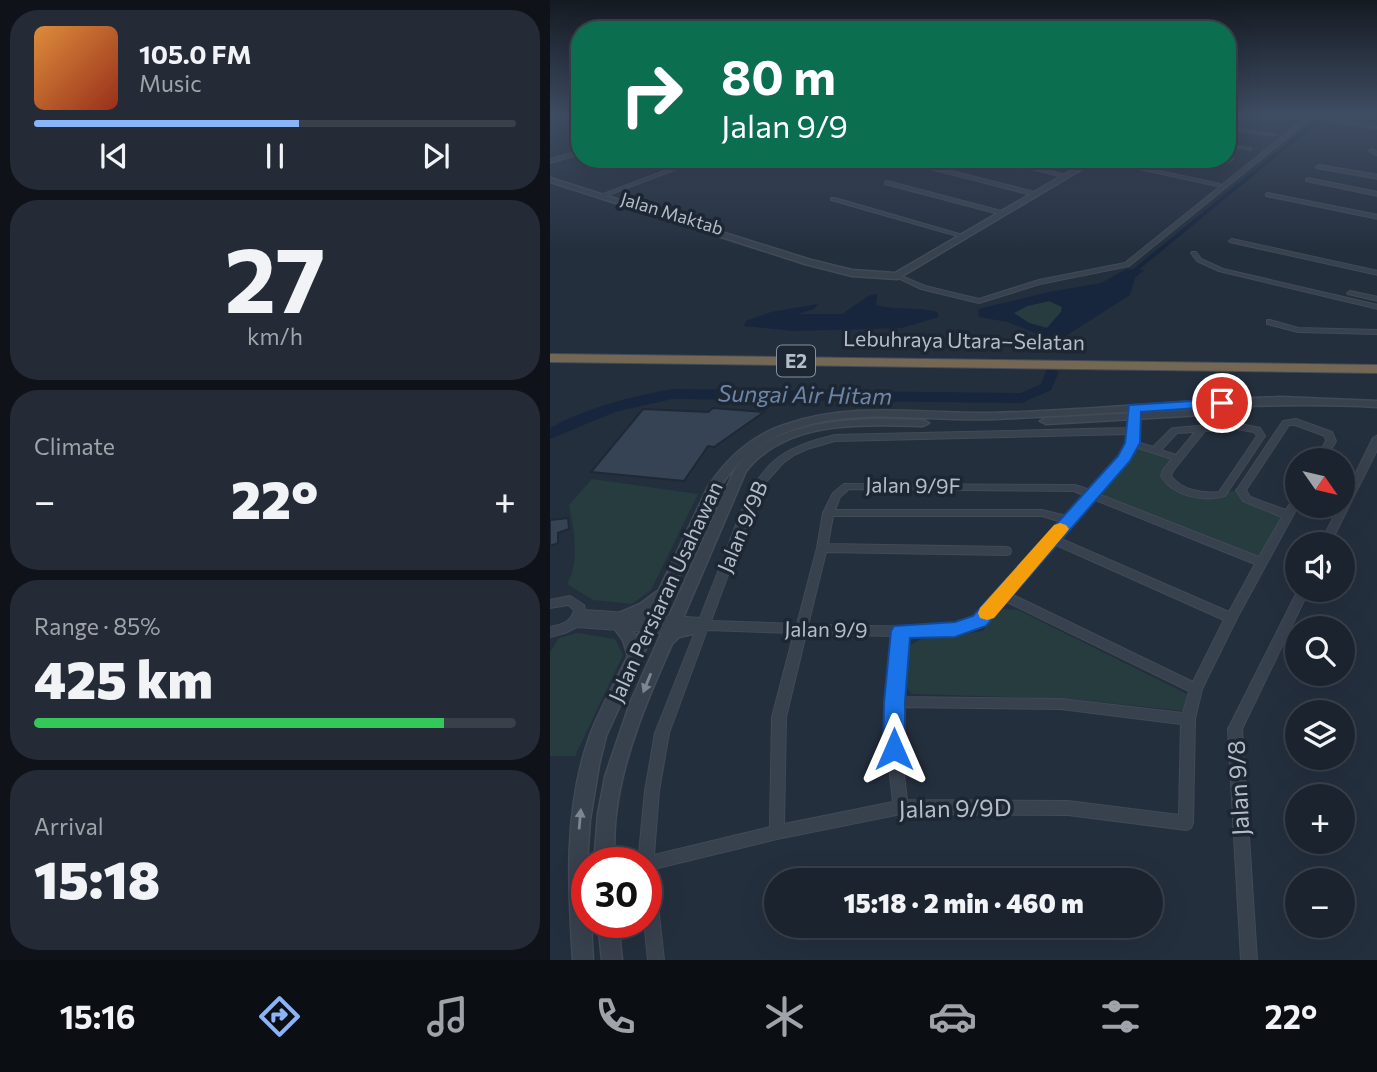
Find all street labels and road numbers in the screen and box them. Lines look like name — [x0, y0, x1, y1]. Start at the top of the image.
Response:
street label: Jalan Maktab — [618, 187, 726, 239]
street label: Lebuhraya Utara–Selatan — [843, 325, 1085, 354]
road number: E2 — [777, 346, 815, 376]
street label: Jalan 9/9F — [865, 471, 961, 498]
street label: Jalan Persiaran Usahawan — [602, 477, 727, 706]
street label: Jalan 9/9B — [711, 477, 772, 576]
street label: Jalan 9/9 — [784, 615, 868, 642]
street label: Jalan 9/8 — [1221, 740, 1254, 836]
street label: Jalan 9/9D — [898, 792, 1012, 823]

